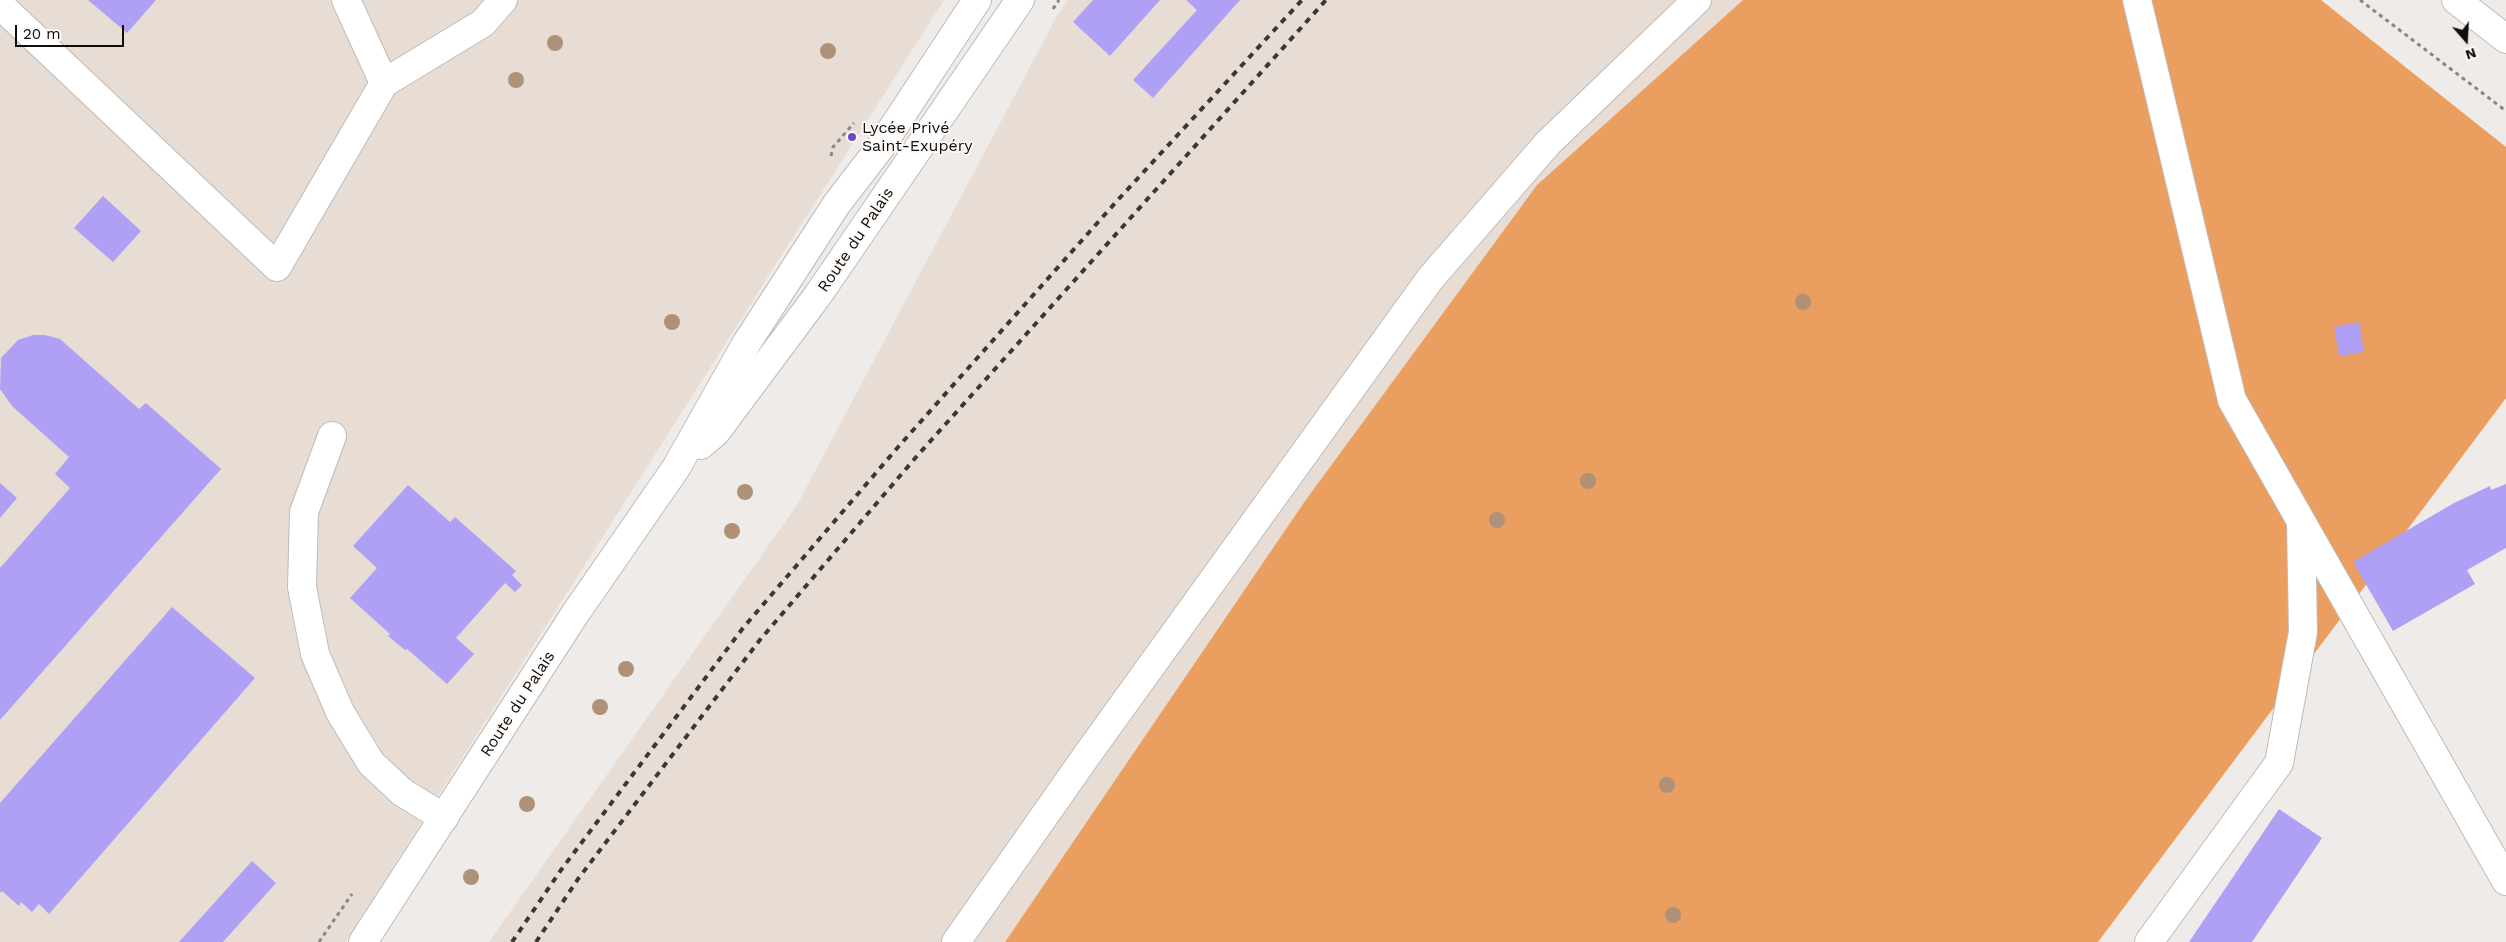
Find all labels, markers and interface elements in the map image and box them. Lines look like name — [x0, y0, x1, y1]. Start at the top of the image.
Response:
scale bar — [18, 15, 126, 47]
north arrow — [2441, 15, 2491, 65]
text: 20 m — [23, 25, 61, 43]
text: N — [2463, 45, 2478, 63]
place label: Lycée Privé Saint-Exupéry — [862, 118, 973, 156]
marker: Lycée Privé Saint-Exupéry — [846, 131, 858, 143]
street label: Route du Palais — [814, 184, 898, 296]
street label: Route du Palais — [477, 648, 559, 760]

